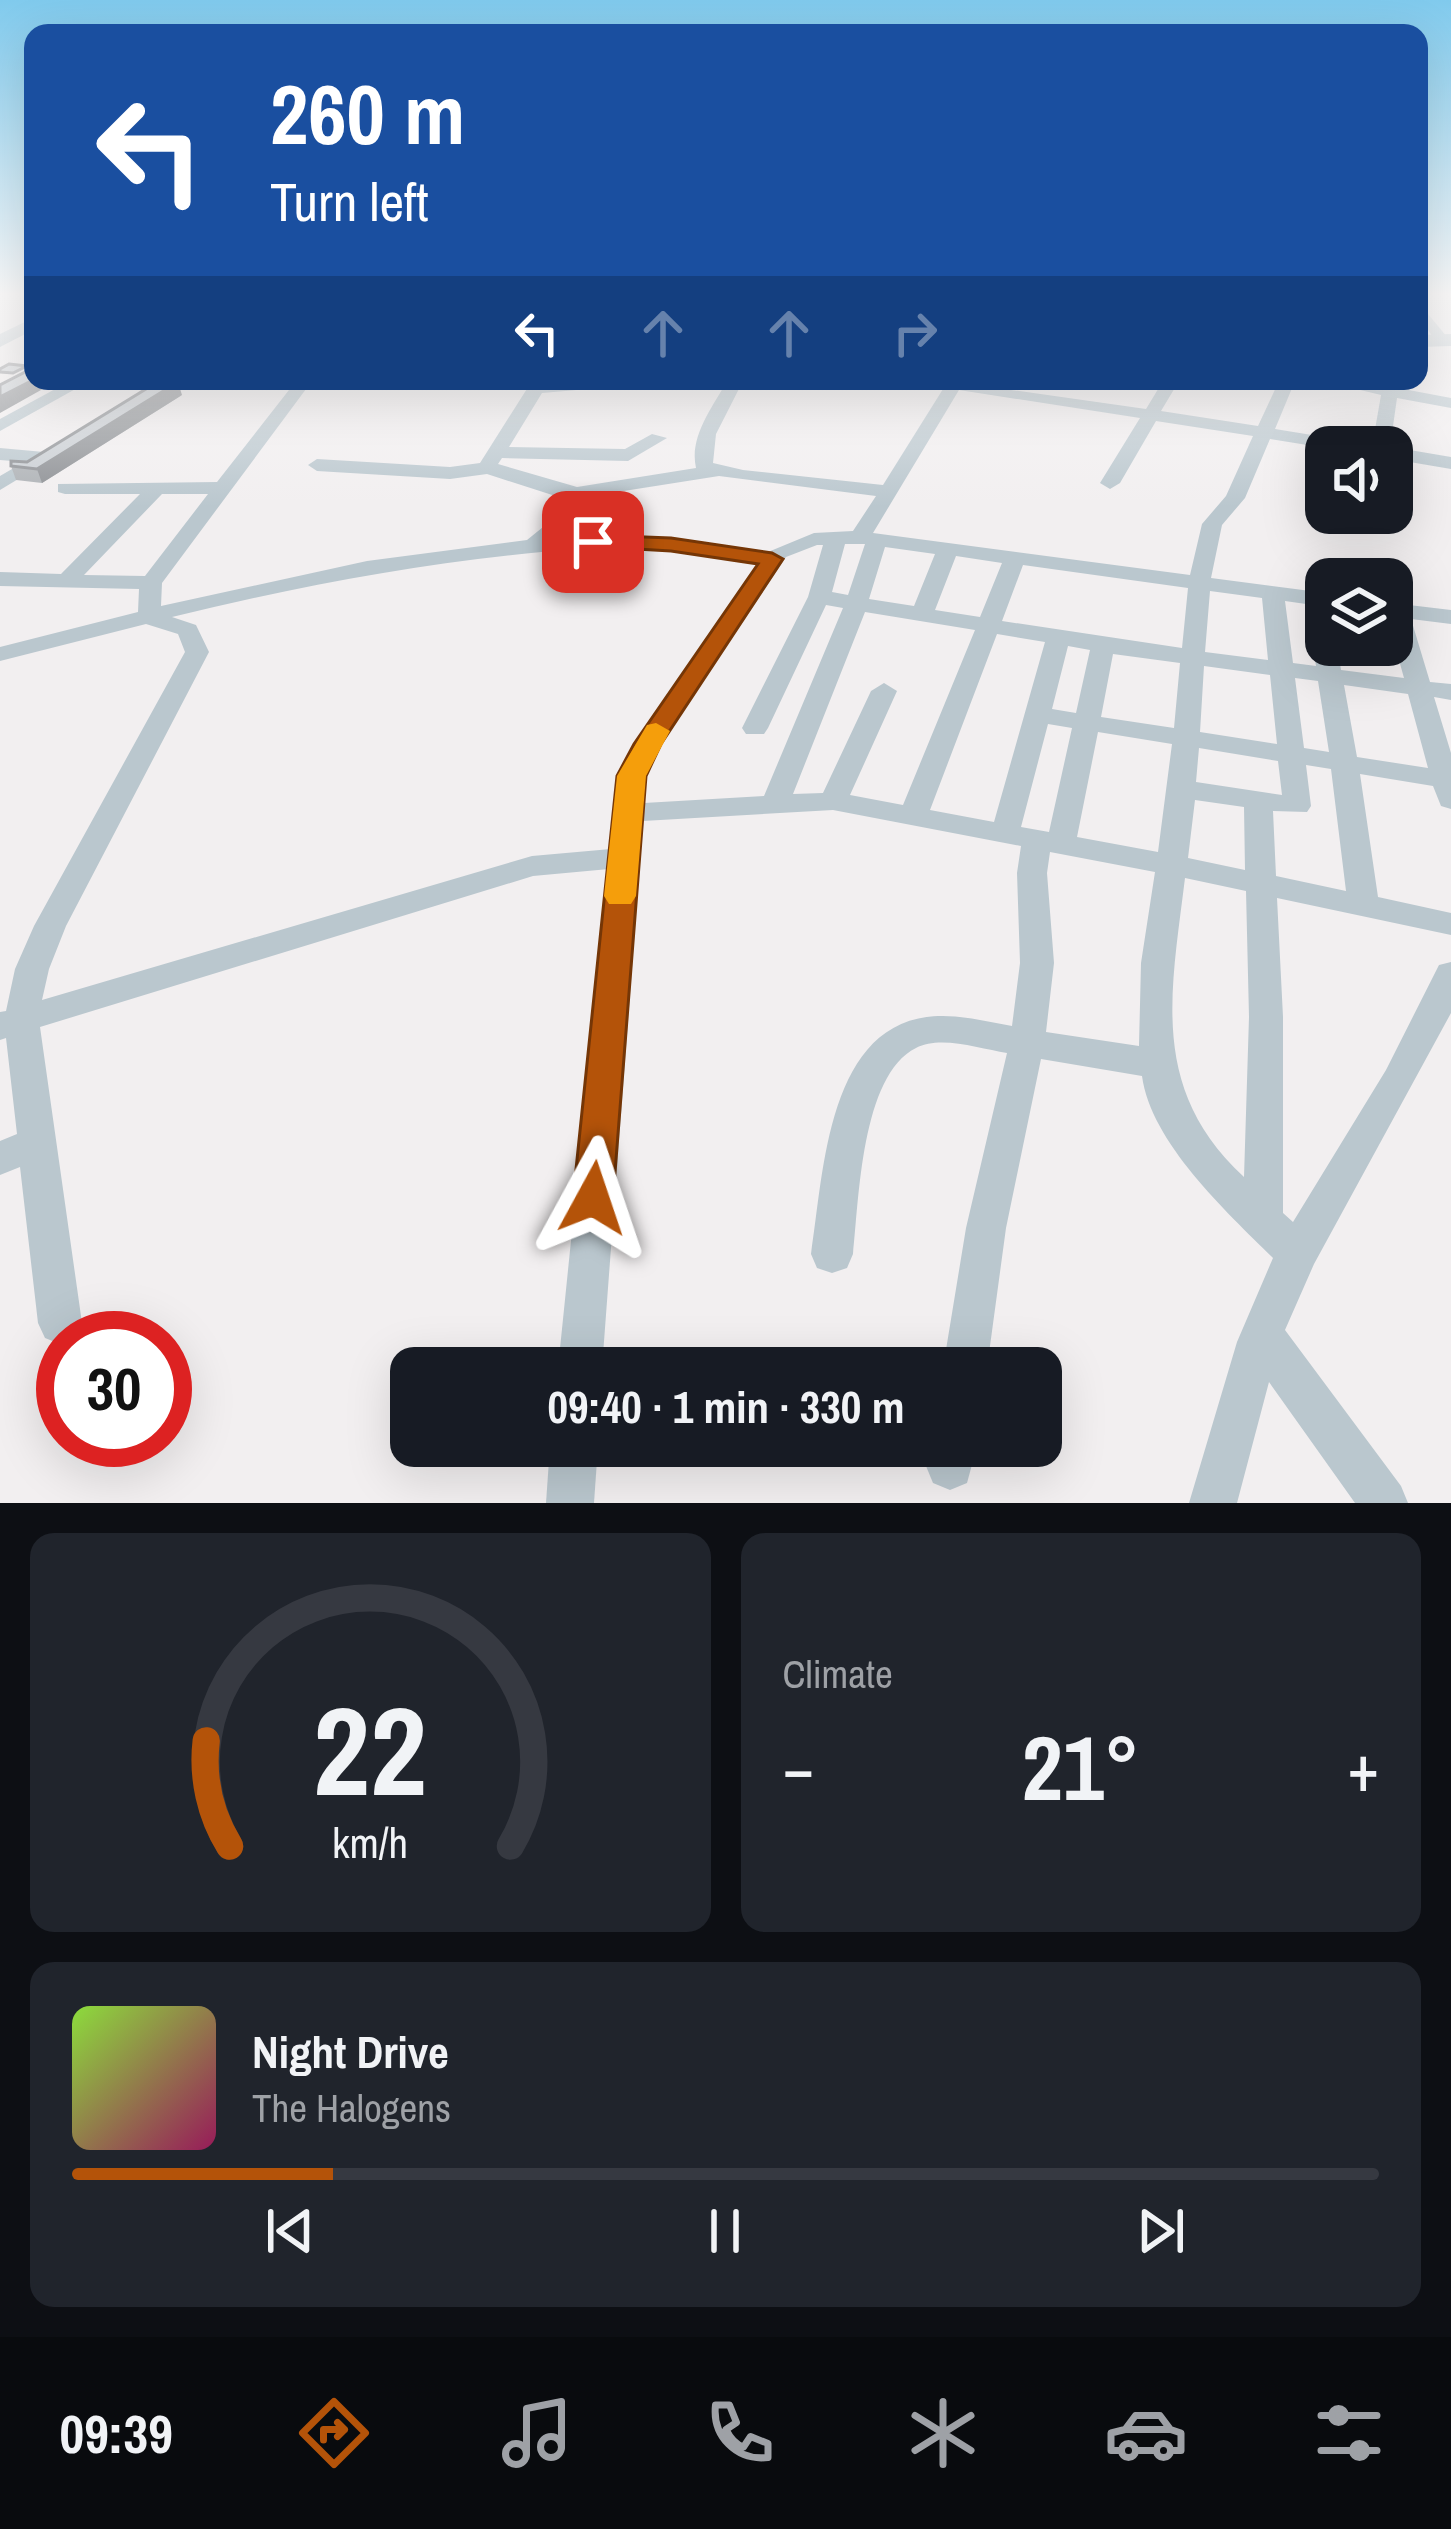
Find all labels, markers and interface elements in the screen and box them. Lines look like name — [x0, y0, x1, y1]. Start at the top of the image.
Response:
text: 260 m — [270, 57, 465, 170]
icon: left — [72, 72, 228, 228]
text: Turn left — [270, 165, 429, 238]
icon: left — [504, 300, 570, 366]
icon: ahead — [630, 300, 696, 366]
icon: ahead — [756, 300, 822, 366]
icon: right — [882, 300, 948, 366]
map controls — [1305, 426, 1413, 666]
button: sound — [1305, 426, 1413, 534]
pin — [542, 491, 644, 593]
icon: arrive — [560, 509, 626, 575]
button: layers — [1305, 558, 1413, 666]
position arrow — [530, 1135, 656, 1261]
speed limit sign: 30 — [36, 1311, 192, 1467]
text: 09:40 · 1 min · 330 m — [548, 1376, 904, 1437]
text: Climate — [783, 1648, 893, 1700]
text: 22 — [313, 1666, 427, 1834]
text: 21° — [1022, 1707, 1140, 1828]
text: − — [783, 1723, 814, 1812]
text: + — [1347, 1723, 1379, 1812]
text: km/h — [332, 1813, 408, 1870]
text: Night Drive — [252, 2021, 449, 2082]
text: The Halogens — [252, 2082, 451, 2134]
icon: previous — [257, 2198, 323, 2264]
icon: pause — [692, 2198, 758, 2264]
icon: next — [1128, 2198, 1194, 2264]
icon: directions — [292, 2391, 376, 2475]
icon: music — [495, 2391, 579, 2475]
icon: phone — [698, 2391, 782, 2475]
icon: climate — [901, 2391, 985, 2475]
icon: car — [1104, 2391, 1188, 2475]
icon: filters — [1307, 2391, 1391, 2475]
text: 09:39 — [60, 2397, 173, 2470]

